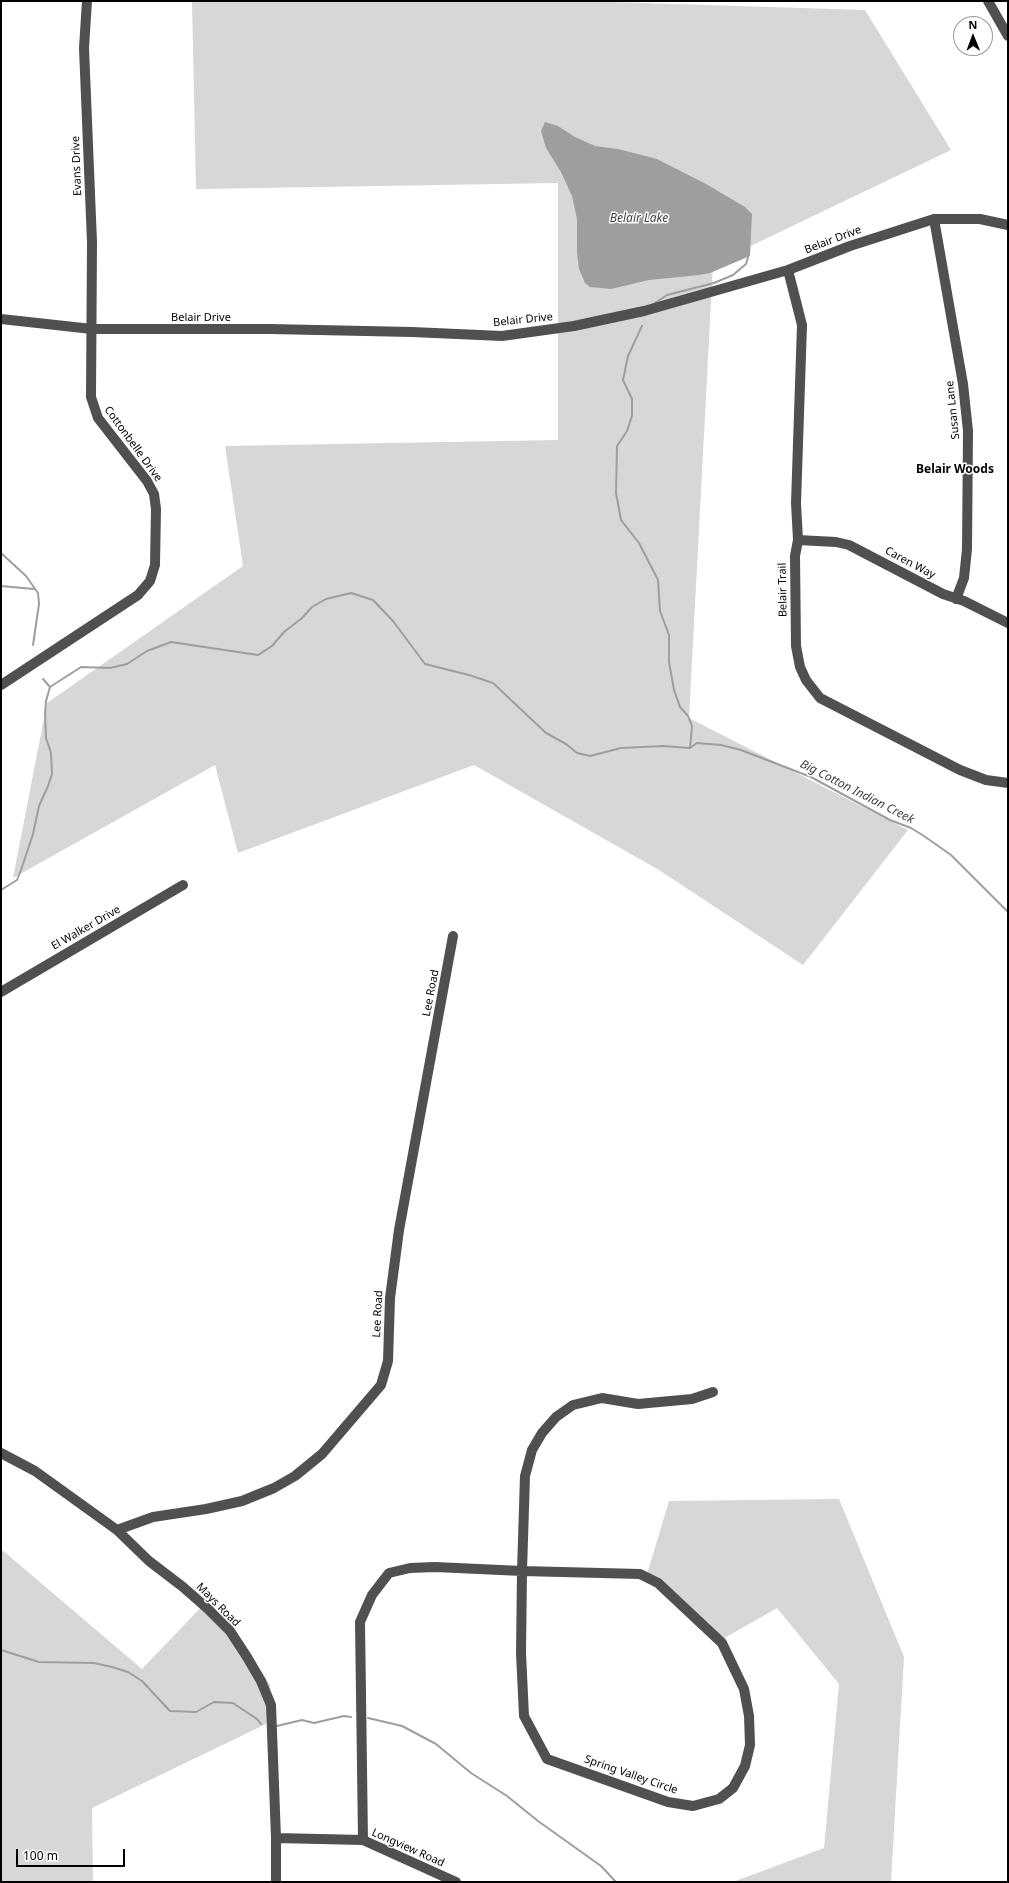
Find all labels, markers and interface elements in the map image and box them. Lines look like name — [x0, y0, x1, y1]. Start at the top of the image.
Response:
north arrow — [953, 16, 993, 56]
text: N — [968, 17, 977, 32]
street label: Evans Drive — [69, 136, 85, 196]
water label: Belair Lake — [610, 212, 668, 226]
street label: Belair Drive — [803, 223, 863, 257]
street label: Belair Drive — [493, 310, 553, 330]
street label: Belair Drive — [171, 311, 231, 325]
street label: Susan Lane — [943, 380, 963, 440]
street label: Cottonbelle Drive — [101, 404, 165, 484]
district label: Belair Woods — [916, 463, 994, 477]
street label: Caren Way — [883, 544, 937, 582]
street label: Belair Trail — [776, 563, 790, 617]
water label: Big Cotton Indian Creek — [798, 757, 916, 827]
street label: El Walker Drive — [49, 903, 123, 953]
street label: Lee Road — [420, 968, 442, 1018]
street label: Lee Road — [370, 1290, 386, 1338]
street label: Mays Road — [193, 1580, 243, 1630]
street label: Spring Valley Circle — [583, 1753, 679, 1797]
street label: Longview Road — [370, 1826, 446, 1870]
scale bar — [18, 1841, 127, 1867]
text: 100 m — [23, 1847, 58, 1864]

